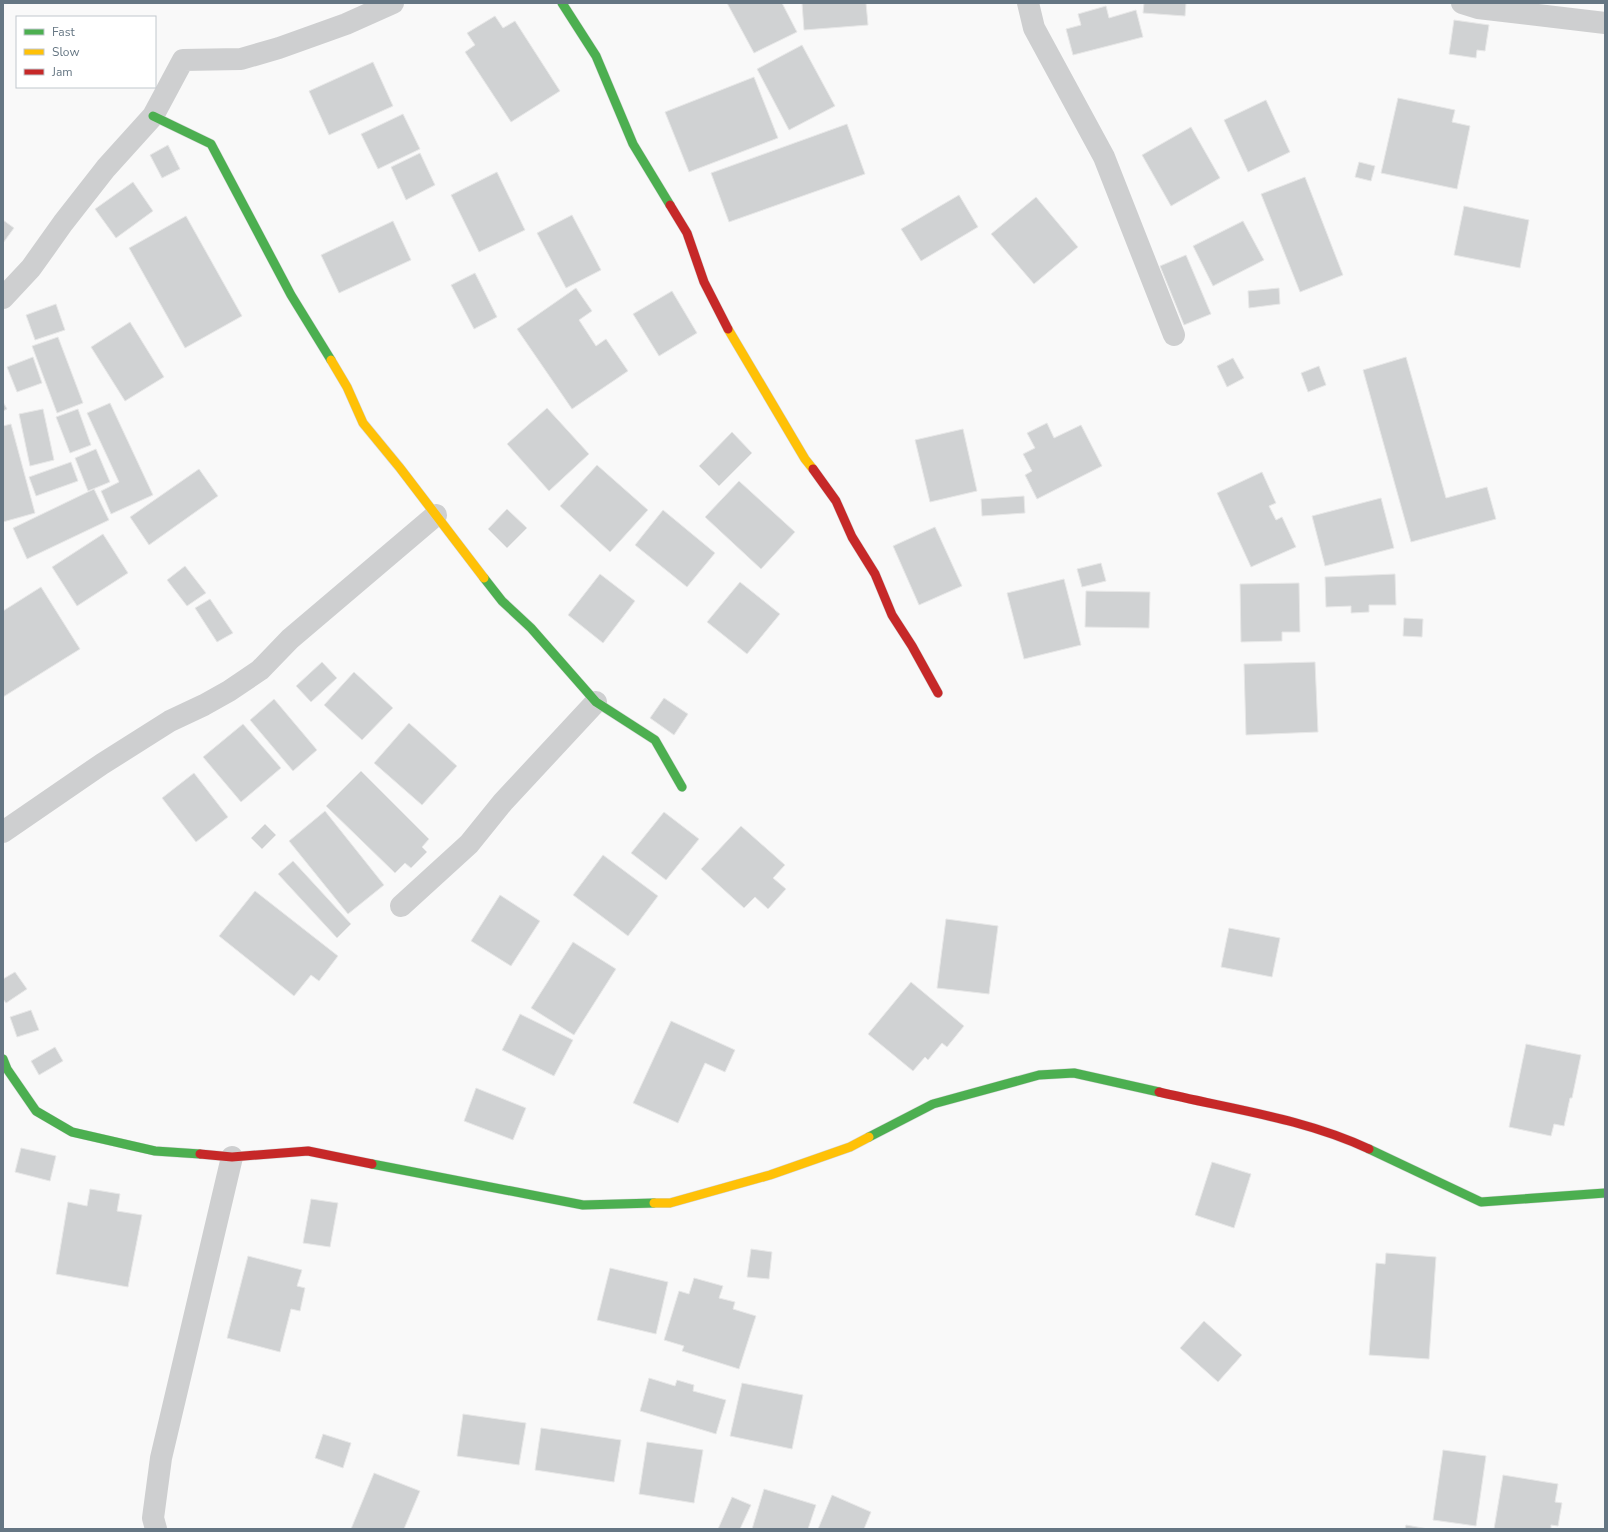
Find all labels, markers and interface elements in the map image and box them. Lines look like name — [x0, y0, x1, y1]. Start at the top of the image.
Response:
legend — [16, 16, 156, 88]
text: Fast — [52, 24, 75, 40]
text: Slow — [52, 44, 80, 60]
text: Jam — [51, 64, 73, 80]

